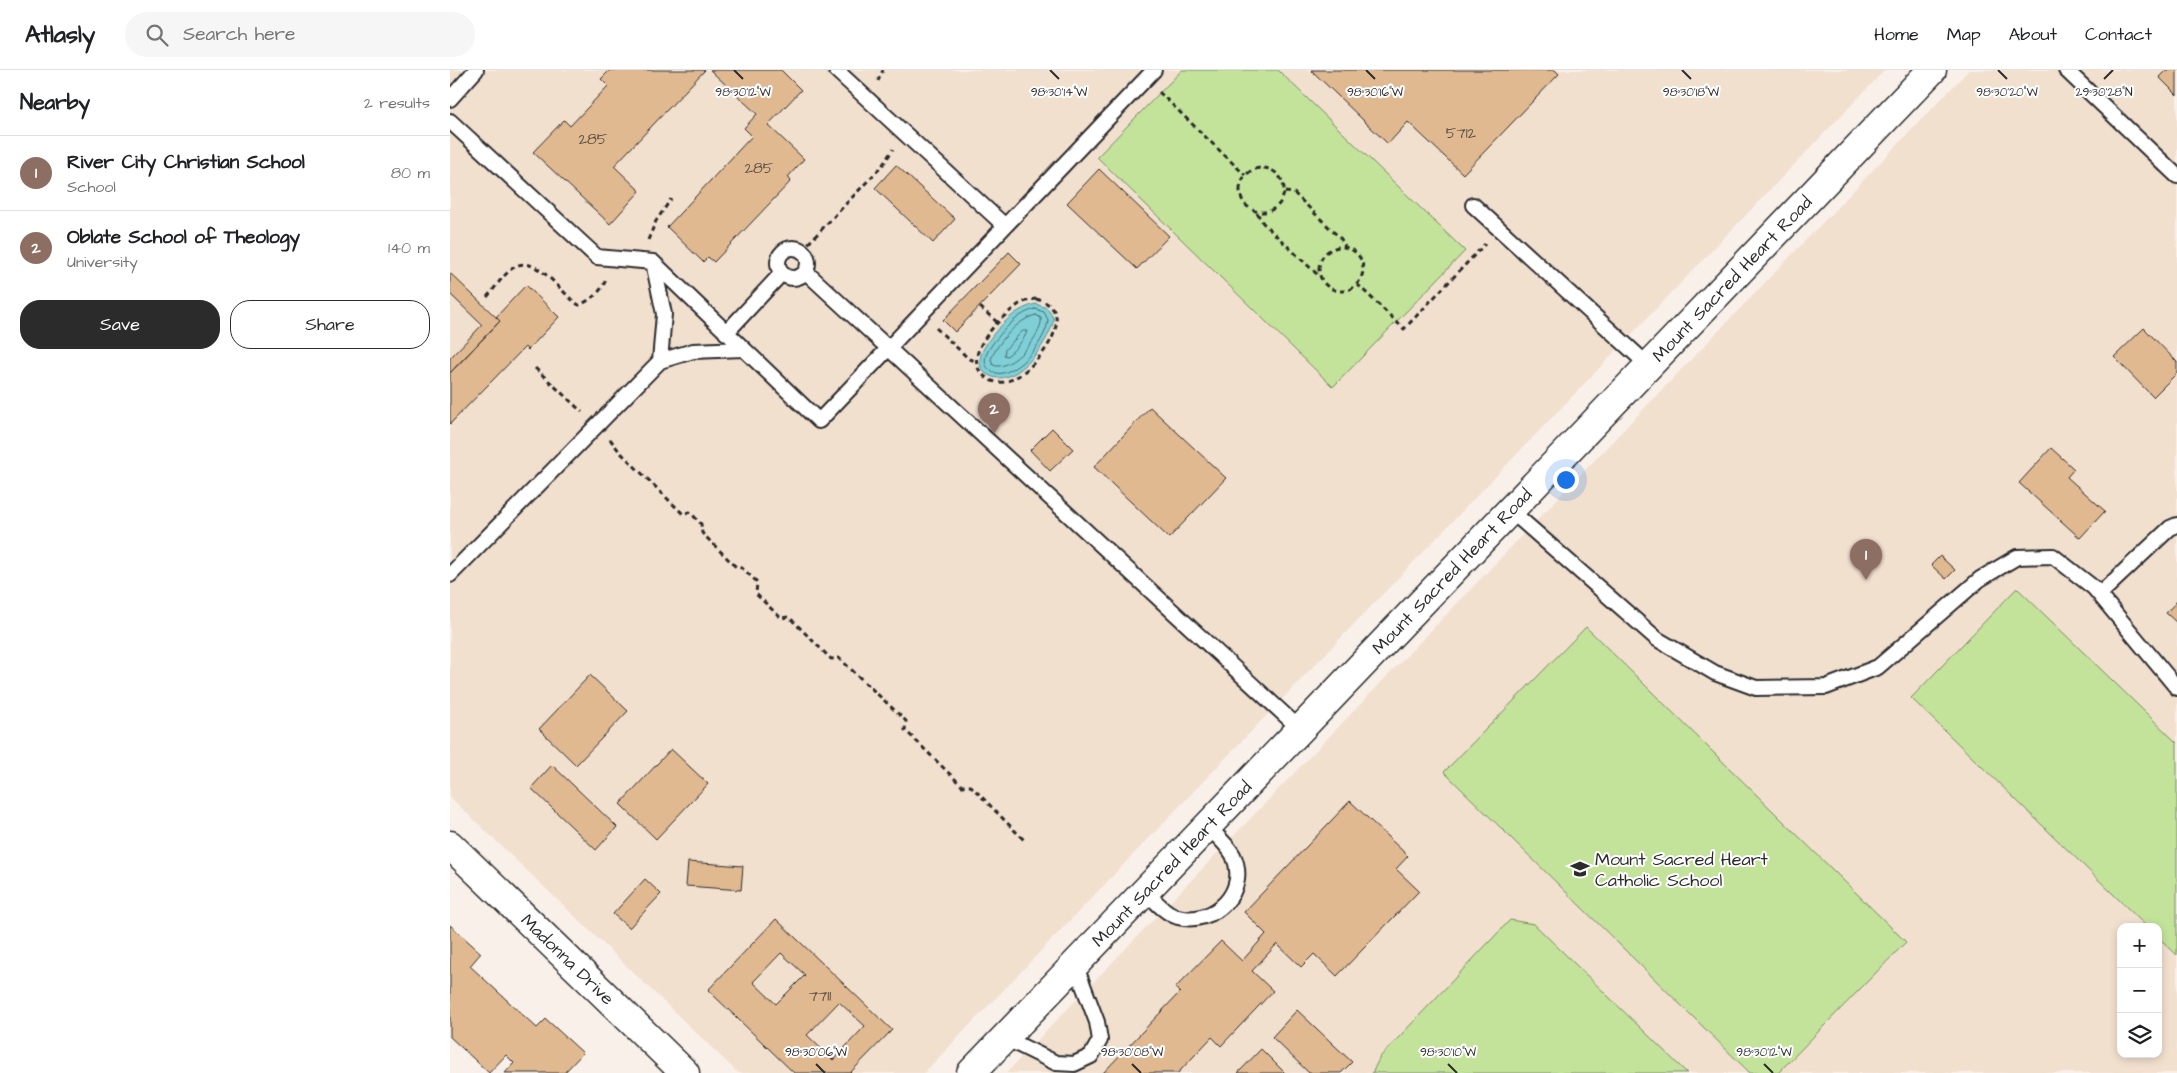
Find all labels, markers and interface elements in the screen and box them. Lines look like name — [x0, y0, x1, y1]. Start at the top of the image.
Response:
search box — [125, 12, 475, 57]
text: Atlasly — [25, 18, 95, 52]
icon: search — [143, 21, 171, 49]
text: Search here — [183, 21, 295, 48]
text: Home — [1874, 22, 1919, 47]
text: Map — [1947, 22, 1981, 47]
text: About — [2009, 22, 2057, 47]
text: Contact — [2085, 22, 2152, 47]
text: 98°30'12"W — [715, 84, 771, 101]
text: 98°30'14"W — [1031, 84, 1088, 101]
text: 98°30'16"W — [1347, 84, 1404, 101]
text: 98°30'18"W — [1663, 84, 1720, 101]
text: 98°30'20"W — [1976, 84, 2038, 101]
text: 29°30'28"N — [2076, 84, 2133, 101]
text: Nearby — [20, 88, 90, 117]
text: 2 results — [364, 92, 430, 114]
house number: 5712 — [1446, 123, 1477, 144]
house number: 285 — [579, 129, 608, 150]
text: River City Christian School — [67, 149, 305, 176]
house number: 285 — [745, 158, 774, 179]
text: 1 — [35, 162, 37, 184]
text: 80 m — [391, 162, 430, 184]
text: School — [67, 176, 116, 198]
street label: Mount Sacred Heart Road — [1647, 190, 1818, 368]
text: Oblate School of Theology — [67, 224, 300, 251]
text: 2 — [31, 237, 41, 259]
text: 140 m — [388, 237, 430, 259]
text: University — [67, 251, 138, 273]
button: Save — [20, 300, 220, 349]
button: Share — [230, 300, 430, 349]
pin: 2 — [978, 393, 1010, 434]
your location — [1553, 467, 1579, 493]
street label: Mount Sacred Heart Road — [1367, 483, 1538, 660]
pin: 1 — [1850, 539, 1882, 580]
street label: Mount Sacred Heart Road — [1086, 775, 1258, 953]
place label: Mount Sacred Heart Catholic School — [1595, 847, 1769, 893]
school or university icon: Mount Sacred Heart Catholic School — [1569, 858, 1591, 880]
street label: Madonna Drive — [515, 908, 620, 1011]
map controls — [2117, 923, 2162, 1058]
button: + — [2117, 923, 2162, 968]
button: − — [2117, 968, 2162, 1013]
house number: 7711 — [809, 986, 831, 1007]
button: layers — [2117, 1013, 2162, 1058]
text: 98°30'06"W — [785, 1044, 848, 1061]
text: 98°30'08"W — [1101, 1044, 1164, 1061]
text: 98°30'10"W — [1420, 1044, 1477, 1061]
text: 98°30'12"W — [1736, 1044, 1792, 1061]

